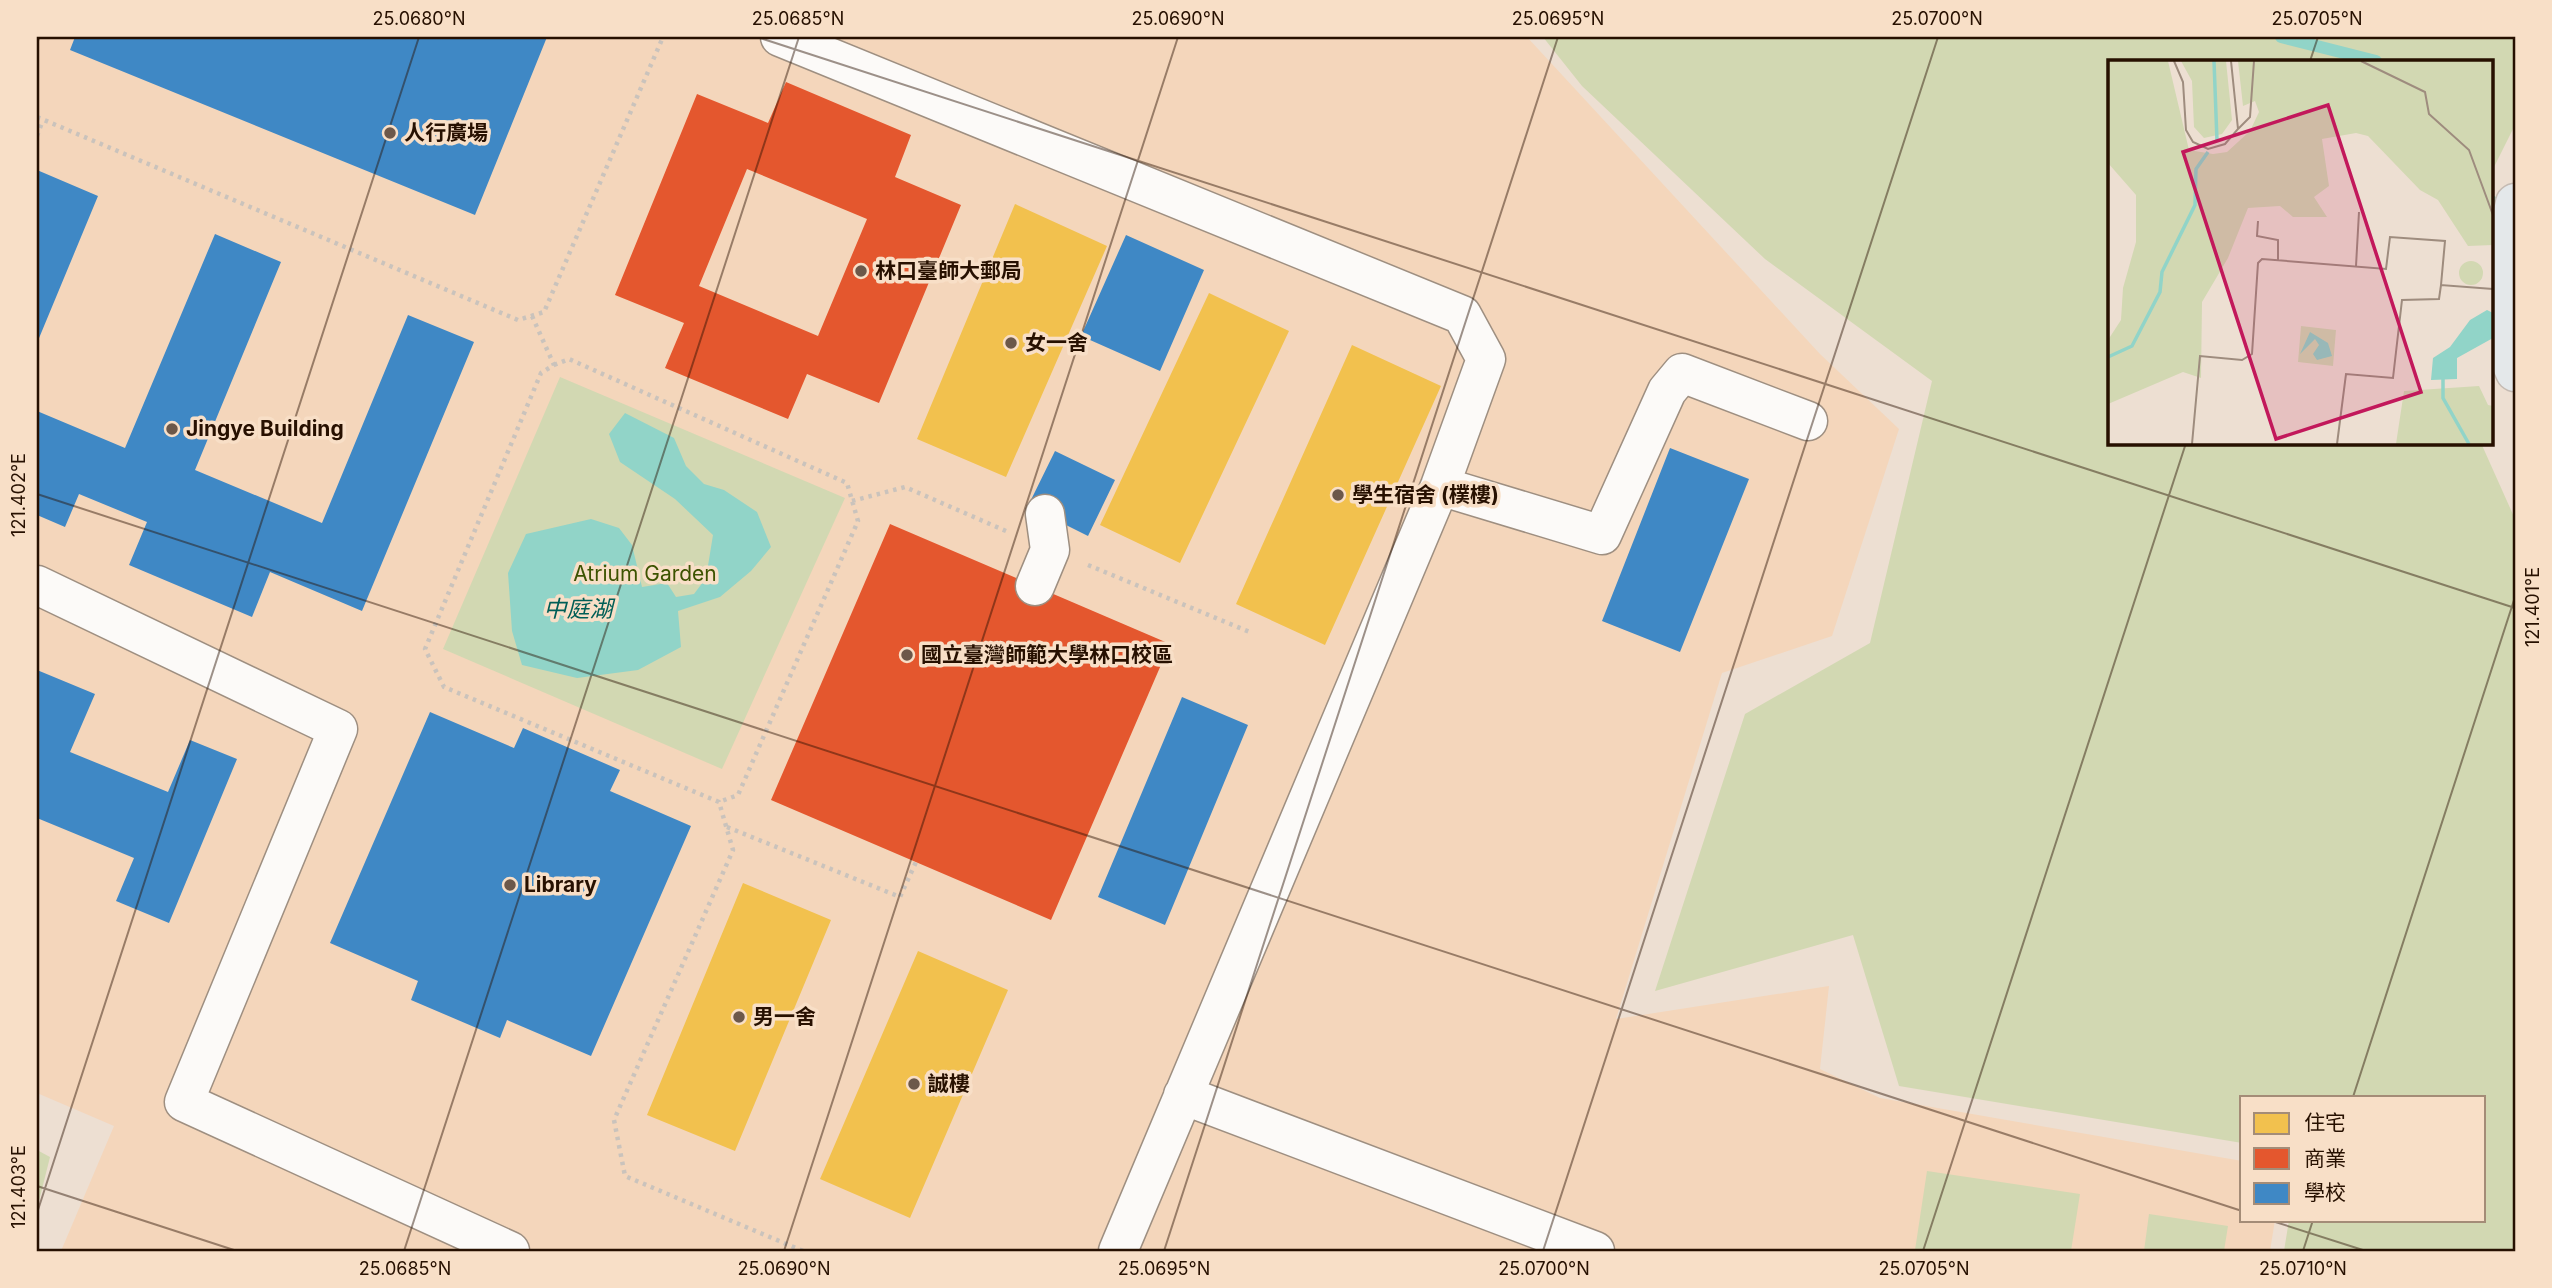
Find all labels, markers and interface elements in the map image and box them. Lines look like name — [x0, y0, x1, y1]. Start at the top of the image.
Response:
text: 25.0680°N — [373, 8, 465, 29]
text: 25.0685°N — [752, 8, 844, 29]
text: 25.0690°N — [1132, 8, 1224, 29]
text: 25.0695°N — [1512, 8, 1604, 29]
text: 25.0700°N — [1891, 8, 1983, 29]
text: 25.0705°N — [2271, 8, 2363, 29]
inset map — [2108, 60, 2492, 444]
place label: 人行廣場 — [404, 120, 488, 145]
marker: 人行廣場 — [382, 125, 398, 141]
place label: 林口臺師大郵局 — [875, 258, 1022, 283]
marker: 林口臺師大郵局 — [853, 263, 869, 279]
place label: 女一舍 — [1025, 330, 1088, 355]
marker: 女一舍 — [1003, 335, 1019, 351]
place label: Jingye Building — [186, 416, 344, 441]
marker: Jingye Building — [164, 421, 180, 437]
text: 121.402°E — [8, 453, 29, 537]
place label: 學生宿舍 (樸樓) — [1352, 482, 1499, 507]
marker: 學生宿舍 (樸樓) — [1330, 487, 1346, 503]
park label: Atrium Garden — [573, 561, 717, 586]
text: 121.401°E — [2522, 567, 2543, 647]
water label: 中庭湖 — [544, 595, 616, 623]
place label: 國立臺灣師範大學林口校區 — [921, 642, 1173, 667]
marker: 國立臺灣師範大學林口校區 — [899, 647, 915, 663]
place label: Library — [524, 872, 597, 897]
marker: Library — [502, 877, 518, 893]
place label: 男一舍 — [753, 1004, 816, 1029]
marker: 男一舍 — [731, 1009, 747, 1025]
place label: 誠樓 — [928, 1071, 970, 1096]
marker: 誠樓 — [906, 1076, 922, 1092]
legend — [2240, 1096, 2486, 1222]
text: 住宅 — [2304, 1110, 2346, 1135]
text: 121.403°E — [8, 1145, 29, 1229]
text: 商業 — [2304, 1146, 2346, 1171]
text: 學校 — [2304, 1180, 2346, 1205]
text: 25.0685°N — [359, 1258, 451, 1279]
text: 25.0690°N — [738, 1258, 830, 1279]
text: 25.0695°N — [1118, 1258, 1210, 1279]
text: 25.0700°N — [1498, 1258, 1590, 1279]
text: 25.0705°N — [1878, 1258, 1970, 1279]
text: 25.0710°N — [2259, 1258, 2347, 1279]

